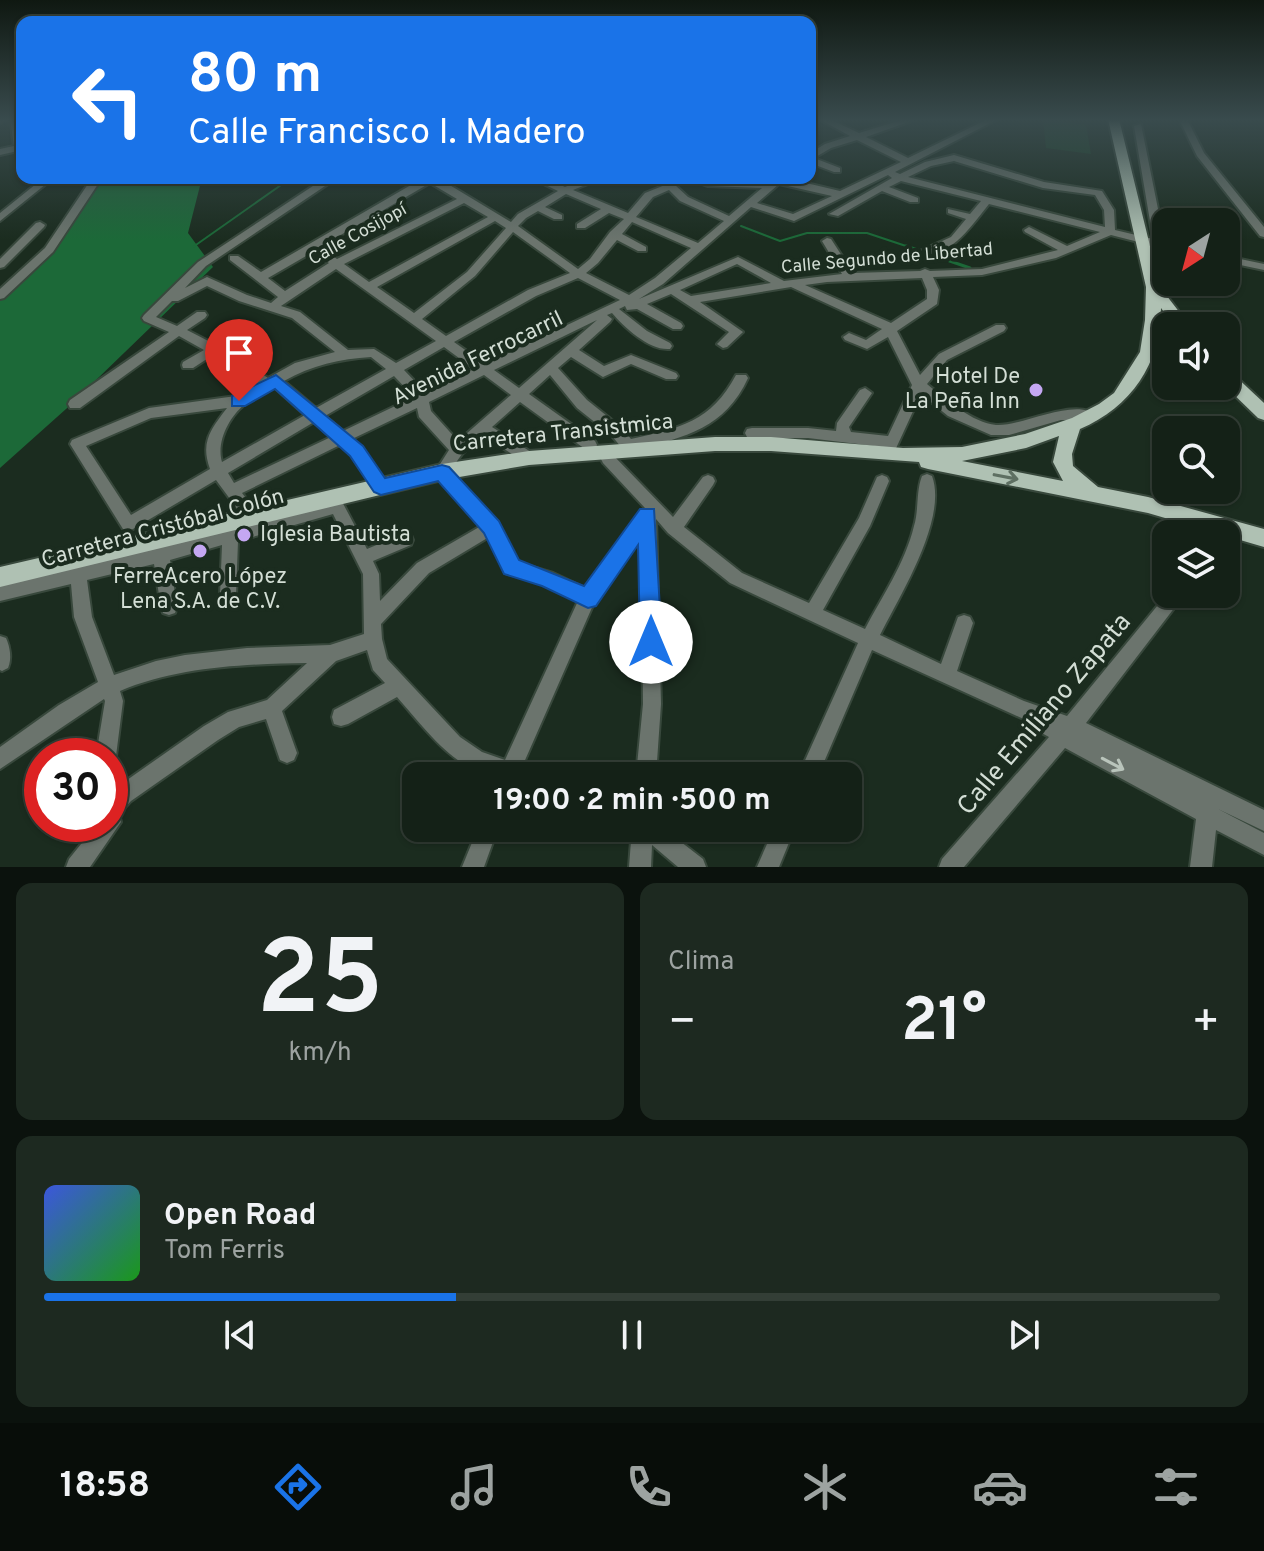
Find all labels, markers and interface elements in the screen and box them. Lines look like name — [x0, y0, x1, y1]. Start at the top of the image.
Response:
text: 80 m — [188, 42, 322, 112]
icon: left — [56, 48, 160, 152]
text: Calle Francisco I. Madero — [188, 111, 585, 157]
street label: Calle Cosijopí — [305, 198, 412, 271]
north arrow — [1152, 208, 1240, 296]
map controls — [1152, 208, 1240, 608]
street label: Calle Segundo de Libertad — [780, 238, 994, 280]
street label: Avenida Ferrocarril — [388, 306, 568, 412]
button: sound — [1152, 312, 1240, 400]
pin — [205, 319, 273, 401]
icon: arrive — [217, 331, 261, 375]
place label: Hotel De La Peña Inn — [905, 364, 1020, 416]
marker: Hotel De La Peña Inn — [1027, 381, 1045, 399]
street label: Carretera Transistmica — [451, 409, 675, 459]
button: search — [1152, 416, 1240, 504]
one-way arrow — [993, 470, 1018, 485]
street label: Carretera Cristóbal Colón — [39, 484, 287, 574]
button: layers — [1152, 520, 1240, 608]
place label: Iglesia Bautista — [260, 522, 411, 549]
marker: Iglesia Bautista — [235, 526, 253, 544]
marker: FerreAcero López Lena S.A. de C.V. — [191, 542, 209, 560]
place label: FerreAcero López Lena S.A. de C.V. — [113, 564, 287, 616]
position arrow — [609, 600, 693, 684]
street label: Calle Emiliano Zapata — [951, 607, 1139, 823]
speed limit sign: 30 — [24, 738, 128, 842]
one-way arrow — [1100, 757, 1124, 773]
text: 19:00 · 2 min · 500 m — [493, 783, 771, 820]
text: 25 — [256, 919, 384, 1051]
text: Clima — [668, 946, 734, 979]
text: 21° — [901, 986, 987, 1062]
text: − — [668, 996, 696, 1052]
text: + — [1192, 996, 1220, 1052]
text: km/h — [288, 1037, 352, 1070]
text: Open Road — [164, 1198, 316, 1235]
text: Tom Ferris — [164, 1235, 285, 1268]
icon: previous — [218, 1313, 262, 1357]
icon: pause — [610, 1313, 654, 1357]
icon: next — [1002, 1313, 1046, 1357]
icon: directions — [270, 1459, 326, 1515]
icon: music — [446, 1459, 502, 1515]
icon: phone — [621, 1459, 677, 1515]
icon: climate — [797, 1459, 853, 1515]
icon: car — [972, 1459, 1028, 1515]
icon: filters — [1148, 1459, 1204, 1515]
text: 18:58 — [60, 1464, 150, 1510]

